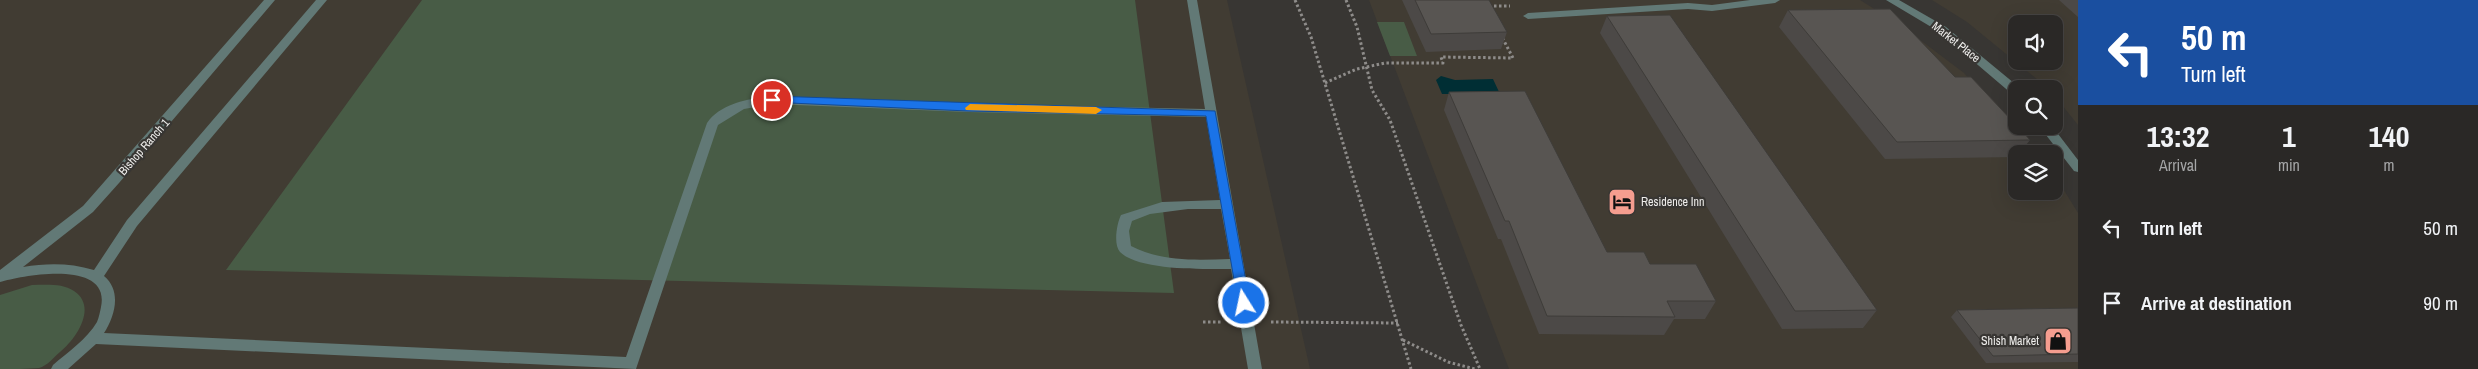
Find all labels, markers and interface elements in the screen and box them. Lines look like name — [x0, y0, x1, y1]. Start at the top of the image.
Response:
text: 50 m — [2181, 14, 2246, 61]
map controls — [2008, 15, 2063, 200]
button: sound — [2008, 15, 2063, 70]
street label: Market Place — [1928, 18, 1984, 66]
icon: left — [2098, 20, 2163, 85]
text: Turn left — [2181, 59, 2246, 89]
pin — [751, 79, 793, 121]
button: search — [2008, 80, 2063, 135]
icon: arrive — [758, 86, 786, 114]
street label: Bishop Ranch 1 — [115, 115, 173, 179]
text: 13:32 — [2147, 116, 2209, 156]
text: 1 — [2282, 116, 2296, 156]
text: 140 — [2368, 116, 2409, 156]
button: layers — [2008, 145, 2063, 200]
text: Arrival — [2159, 154, 2197, 176]
text: min — [2278, 154, 2300, 176]
text: m — [2383, 154, 2394, 176]
hotel icon: Residence Inn — [1607, 187, 1637, 217]
place label: Residence Inn — [1641, 194, 1704, 210]
icon: left — [2098, 214, 2126, 242]
text: Turn left — [2141, 215, 2202, 241]
text: 50 m — [2423, 215, 2458, 241]
position arrow — [1217, 276, 1269, 328]
icon: arrive — [2098, 289, 2126, 317]
text: Arrive at destination — [2141, 290, 2292, 316]
text: 90 m — [2423, 290, 2458, 316]
shop icon: Shish Market — [2043, 326, 2073, 356]
place label: Shish Market — [1981, 333, 2039, 349]

